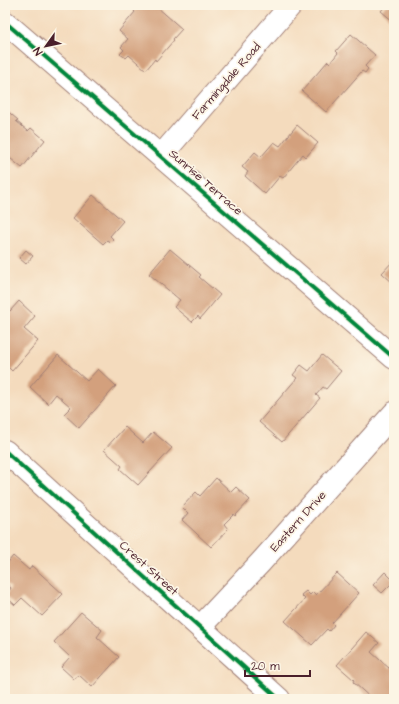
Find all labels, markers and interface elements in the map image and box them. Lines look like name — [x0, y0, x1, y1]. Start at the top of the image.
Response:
north arrow — [26, 26, 66, 66]
street label: Farmingdale Road — [188, 39, 265, 124]
text: N — [30, 44, 46, 58]
street label: Sunrise Terrace — [165, 145, 247, 220]
street label: Eastern Drive — [266, 487, 331, 556]
street label: Crest Street — [115, 537, 182, 600]
scale bar — [245, 652, 310, 678]
text: 20 m — [251, 658, 280, 675]

